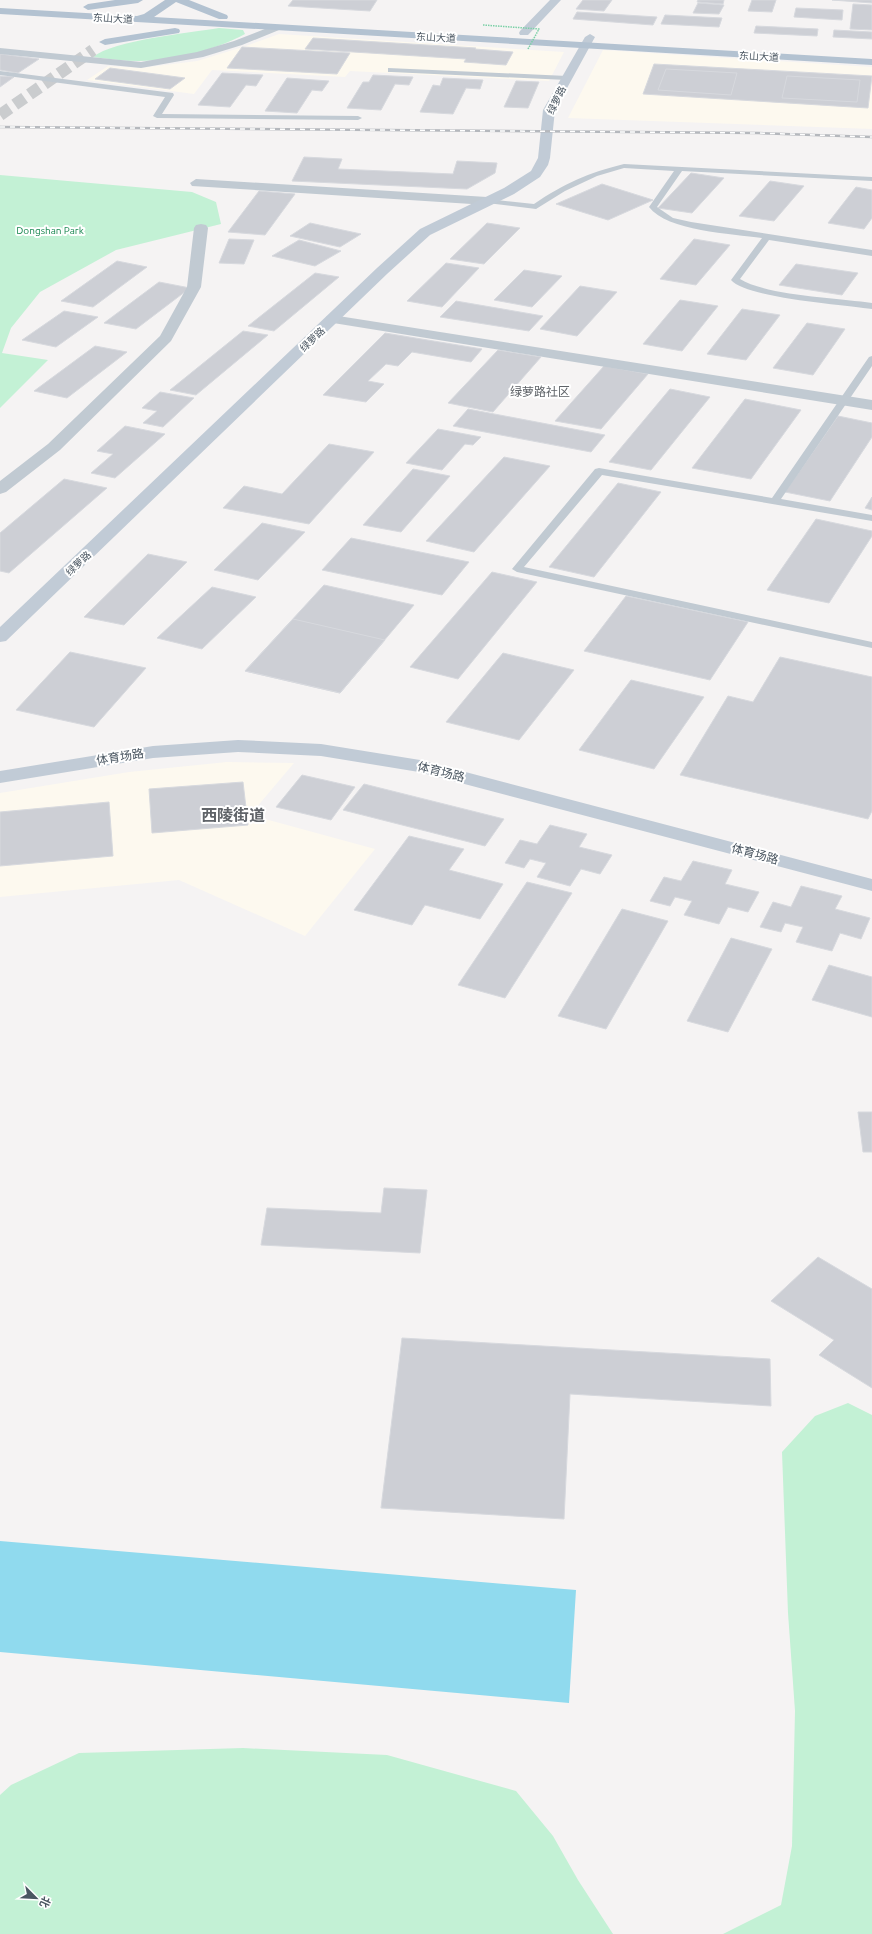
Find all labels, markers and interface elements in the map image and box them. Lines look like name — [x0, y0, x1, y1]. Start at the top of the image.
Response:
street label: 东山大道 — [93, 12, 133, 25]
street label: 东山大道 — [416, 31, 456, 44]
street label: 东山大道 — [739, 50, 779, 63]
street label: 绿萝路 — [545, 84, 568, 116]
park label: Dongshan Park — [16, 225, 84, 236]
street label: 绿萝路 — [298, 325, 327, 354]
district label: 绿萝路社区 — [510, 385, 570, 398]
street label: 绿萝路 — [64, 549, 93, 578]
street label: 体育场路 — [95, 746, 145, 767]
street label: 体育场路 — [416, 759, 466, 784]
district label: 西陵街道 — [201, 806, 265, 824]
street label: 体育场路 — [730, 841, 780, 866]
north arrow — [16, 1878, 56, 1918]
text: 北 — [37, 1895, 53, 1910]

